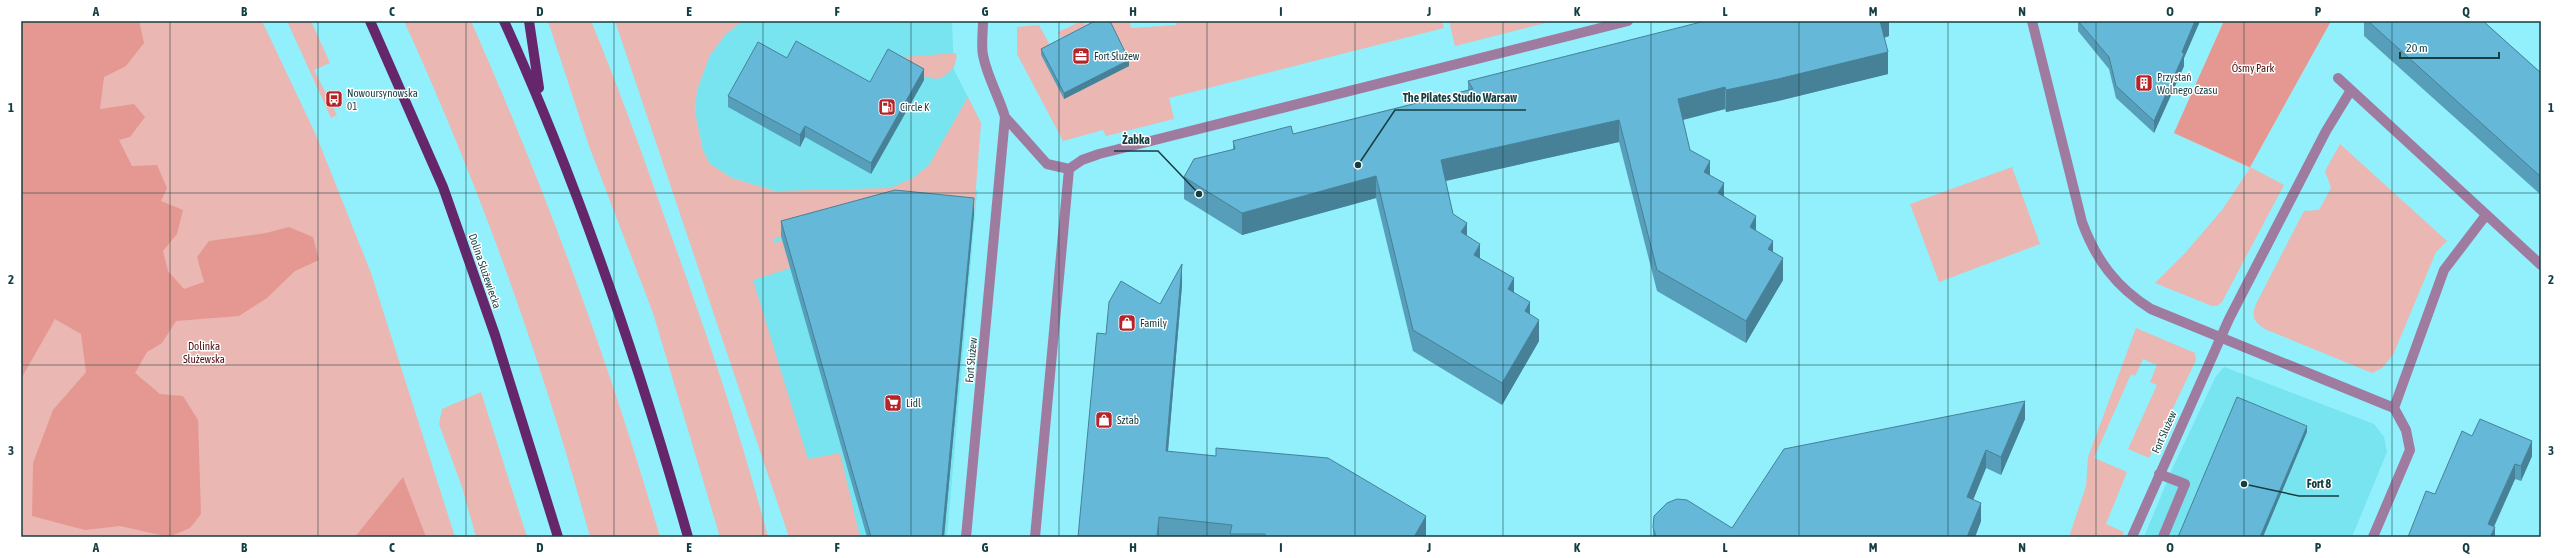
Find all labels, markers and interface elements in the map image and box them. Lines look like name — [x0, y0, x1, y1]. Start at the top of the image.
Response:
text: A — [92, 4, 100, 19]
text: B — [241, 4, 248, 19]
text: C — [389, 4, 395, 19]
text: D — [536, 4, 544, 19]
text: E — [686, 4, 692, 19]
text: F — [834, 4, 840, 19]
text: G — [982, 4, 989, 19]
text: H — [1129, 4, 1137, 19]
text: I — [1279, 4, 1283, 19]
text: J — [1426, 4, 1431, 19]
text: K — [1574, 4, 1581, 19]
text: L — [1722, 4, 1728, 19]
text: M — [1869, 4, 1878, 19]
text: N — [2018, 4, 2026, 19]
text: O — [2166, 4, 2174, 19]
text: P — [2315, 4, 2322, 19]
text: Q — [2462, 4, 2470, 19]
scale bar — [2400, 34, 2499, 60]
text: 20 m — [2406, 41, 2428, 55]
office icon: Fort Służew — [1071, 46, 1091, 66]
place label: Fort Służew — [1094, 50, 1140, 62]
park label: Ósmy Park — [2232, 62, 2274, 74]
place label: Przystań Wolnego Czasu — [2157, 71, 2217, 96]
building icon: Przystań Wolnego Czasu — [2134, 73, 2154, 93]
callout: The Pilates Studio Warsaw — [1395, 86, 1526, 110]
place label: Nowoursynowska 01 — [347, 87, 418, 112]
bus stop icon: Nowoursynowska 01 — [324, 89, 344, 109]
text: The Pilates Studio Warsaw — [1403, 91, 1518, 105]
fuel station icon: Circle K — [877, 97, 897, 117]
text: 1 — [8, 100, 14, 115]
text: 1 — [2548, 100, 2554, 115]
place label: Circle K — [900, 101, 930, 113]
callout: Żabka — [1114, 127, 1158, 151]
text: Żabka — [1122, 132, 1150, 147]
street label: Dolina Służewiecka — [467, 232, 503, 310]
text: 2 — [8, 272, 14, 287]
text: 2 — [2548, 272, 2554, 287]
shop icon: Family — [1117, 313, 1137, 333]
place label: Family — [1140, 317, 1168, 329]
street label: Fort Służew — [963, 336, 979, 383]
park label: Dolinka Służewska — [183, 340, 225, 365]
supermarket icon: Lidl — [883, 393, 903, 413]
place label: Lidl — [906, 397, 921, 409]
street label: Fort Służew — [2149, 408, 2179, 455]
shop icon: Sztab — [1094, 410, 1114, 430]
place label: Sztab — [1117, 414, 1139, 426]
text: 3 — [8, 443, 14, 458]
text: 3 — [2548, 443, 2554, 458]
callout: Fort 8 — [2299, 472, 2339, 496]
text: Fort 8 — [2307, 477, 2332, 491]
text: A — [92, 540, 100, 555]
text: B — [241, 540, 248, 555]
text: C — [389, 540, 395, 555]
text: D — [536, 540, 544, 555]
text: E — [686, 540, 692, 555]
text: F — [834, 540, 840, 555]
text: G — [982, 540, 989, 555]
text: H — [1129, 540, 1137, 555]
text: I — [1279, 540, 1283, 555]
text: J — [1426, 540, 1431, 555]
text: K — [1574, 540, 1581, 555]
text: L — [1722, 540, 1728, 555]
text: M — [1869, 540, 1878, 555]
text: N — [2018, 540, 2026, 555]
text: O — [2166, 540, 2174, 555]
text: P — [2315, 540, 2322, 555]
text: Q — [2462, 540, 2470, 555]

